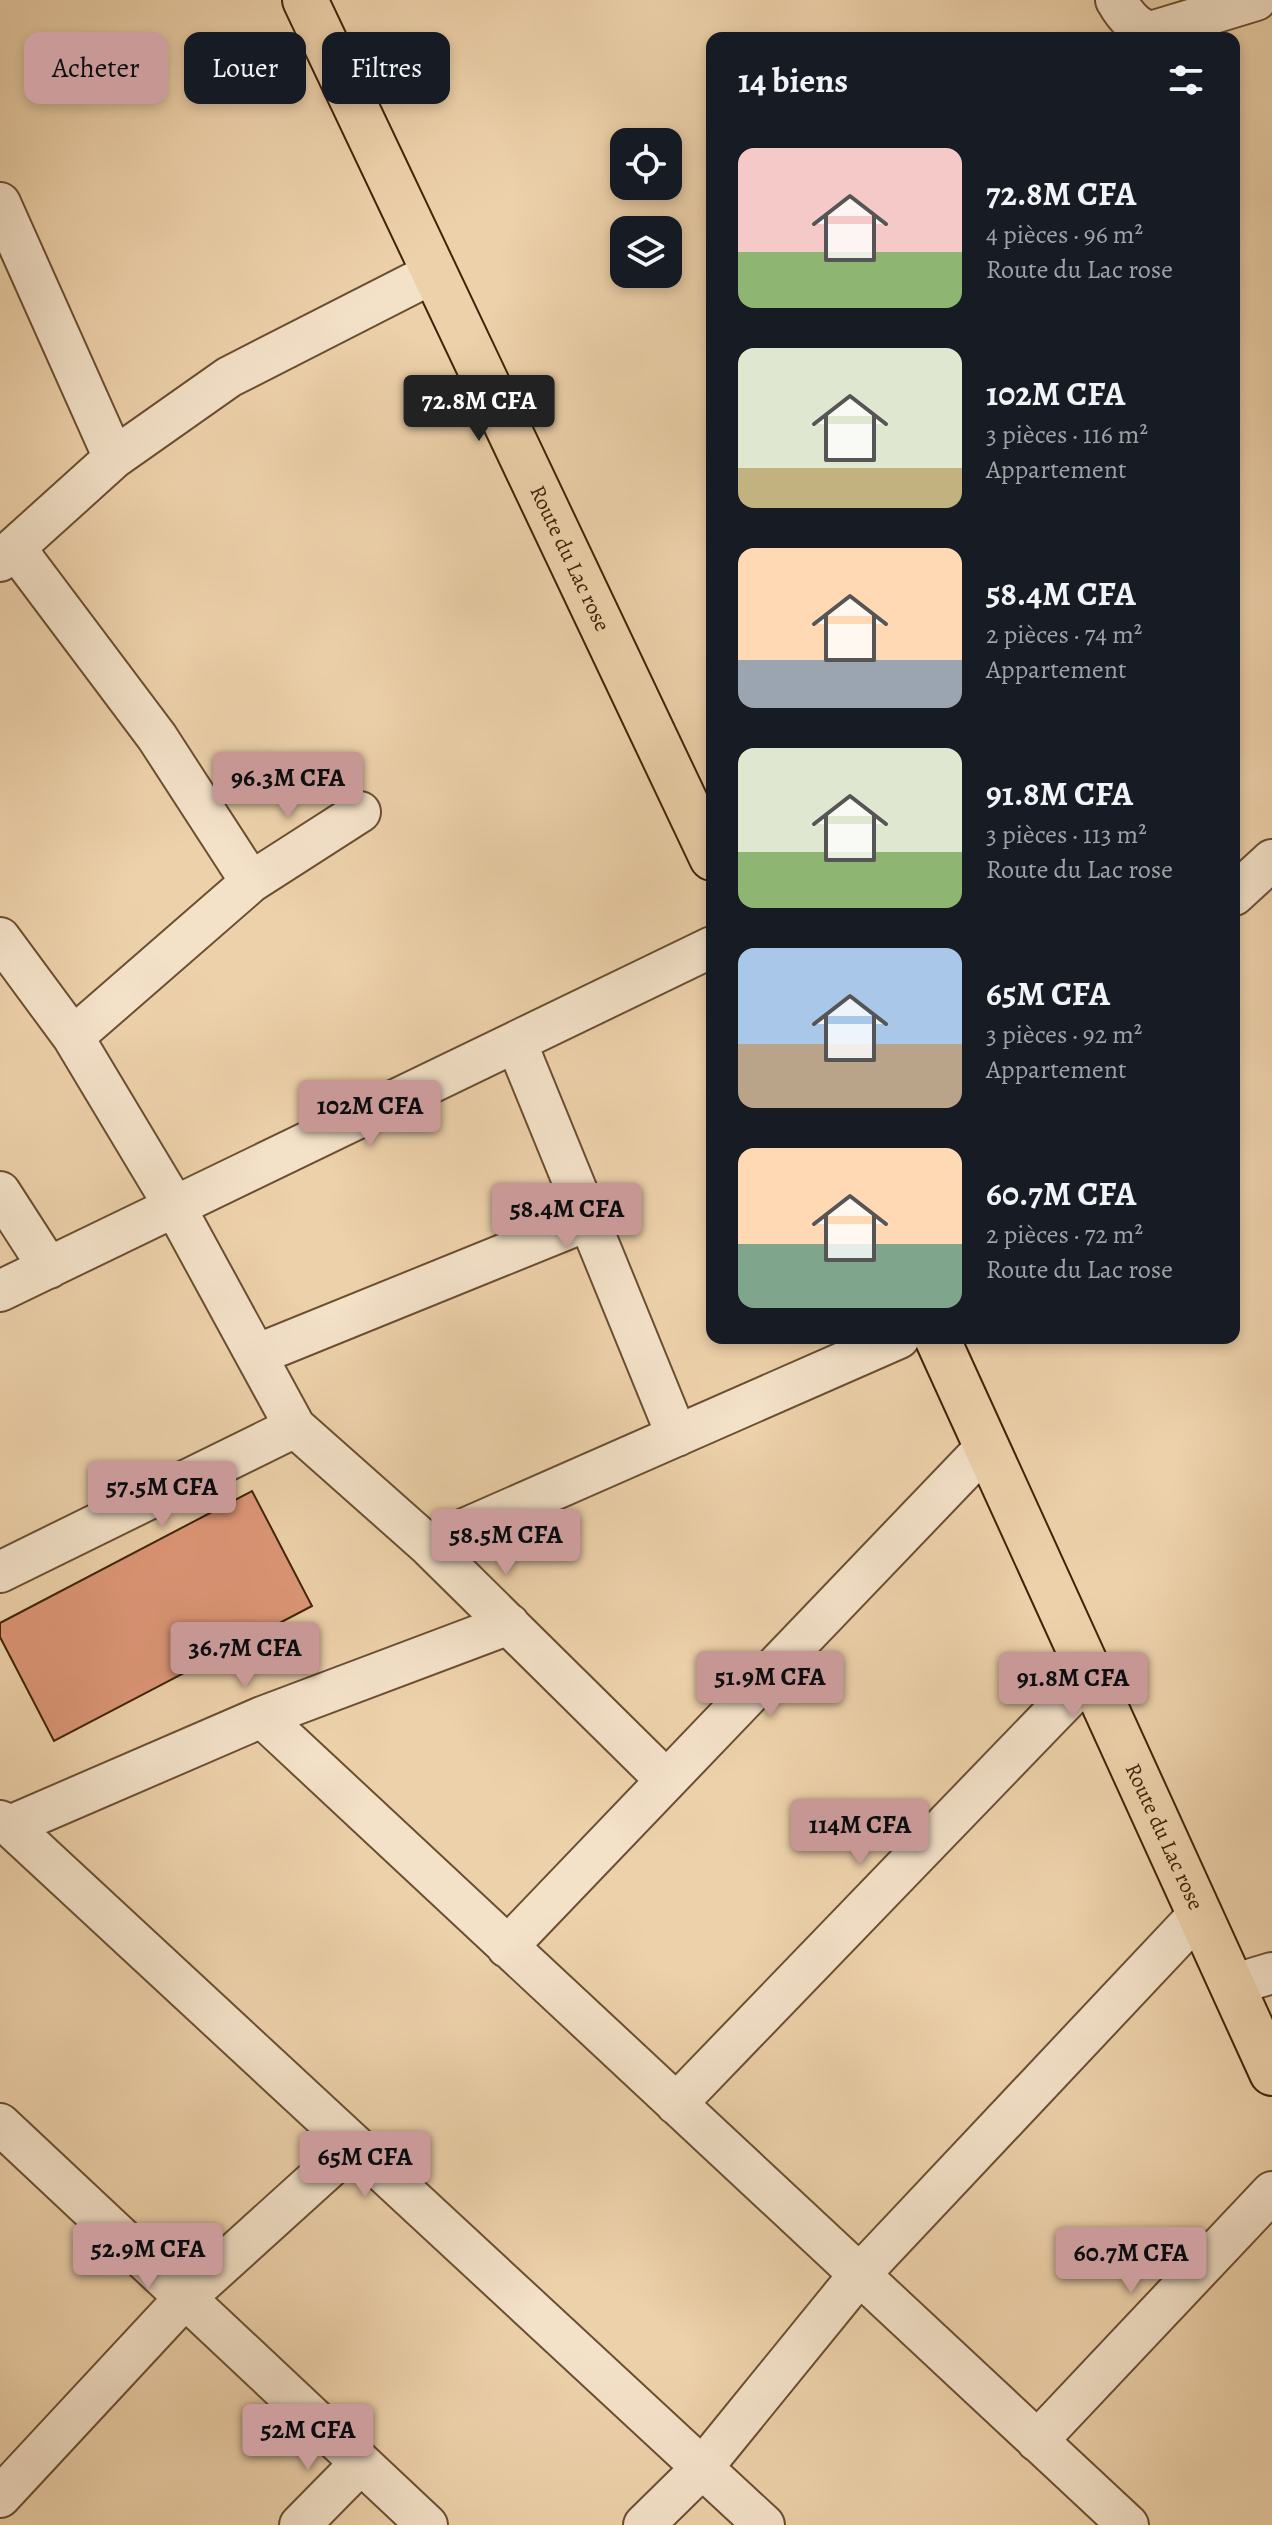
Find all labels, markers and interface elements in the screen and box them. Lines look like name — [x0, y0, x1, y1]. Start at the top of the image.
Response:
chip: Acheter — [24, 32, 168, 104]
chip: Louer — [184, 32, 306, 104]
chip: Filtres — [322, 32, 450, 104]
text: 14 biens — [738, 57, 848, 104]
icon: filters — [1164, 58, 1208, 102]
map controls — [610, 128, 682, 288]
button: locate — [610, 128, 682, 200]
text: 72.8M CFA — [986, 170, 1136, 217]
icon: home — [802, 180, 898, 276]
button: layers — [610, 216, 682, 288]
text: 4 pièces · 96 m² — [986, 217, 1143, 252]
text: Route du Lac rose — [986, 252, 1173, 287]
text: 102M CFA — [986, 370, 1125, 417]
pin: 72.8M CFA — [387, 375, 571, 443]
icon: home — [802, 380, 898, 476]
text: 72.8M CFA — [422, 383, 536, 418]
text: 3 pièces · 116 m² — [986, 417, 1148, 452]
text: Appartement — [986, 452, 1127, 487]
street label: Route du Lac rose — [522, 480, 617, 636]
text: 58.4M CFA — [986, 570, 1136, 617]
icon: home — [802, 580, 898, 676]
text: 2 pièces · 74 m² — [986, 617, 1142, 652]
text: Appartement — [986, 652, 1127, 687]
pin: 96.3M CFA — [196, 752, 380, 820]
text: 96.3M CFA — [231, 760, 345, 795]
text: 91.8M CFA — [986, 770, 1133, 817]
icon: home — [802, 780, 898, 876]
text: 3 pièces · 113 m² — [986, 817, 1147, 852]
text: Route du Lac rose — [986, 852, 1173, 887]
text: 65M CFA — [986, 970, 1110, 1017]
icon: home — [802, 980, 898, 1076]
text: 3 pièces · 92 m² — [986, 1017, 1142, 1052]
text: Appartement — [986, 1052, 1127, 1087]
pin: 102M CFA — [287, 1080, 453, 1148]
text: 102M CFA — [317, 1088, 423, 1123]
text: 60.7M CFA — [986, 1170, 1136, 1217]
icon: home — [802, 1180, 898, 1276]
pin: 58.4M CFA — [475, 1183, 659, 1251]
text: 58.4M CFA — [510, 1191, 624, 1226]
text: 2 pièces · 72 m² — [986, 1217, 1143, 1252]
text: Route du Lac rose — [986, 1252, 1173, 1287]
pin: 57.5M CFA — [70, 1461, 254, 1529]
text: 57.5M CFA — [106, 1469, 218, 1504]
pin: 58.5M CFA — [414, 1509, 598, 1577]
text: 58.5M CFA — [449, 1517, 563, 1552]
pin: 36.7M CFA — [153, 1622, 337, 1690]
text: 36.7M CFA — [188, 1630, 302, 1665]
pin: 51.9M CFA — [678, 1651, 862, 1719]
pin: 91.8M CFA — [981, 1652, 1165, 1720]
text: 51.9M CFA — [714, 1659, 826, 1694]
text: 91.8M CFA — [1017, 1660, 1129, 1695]
street label: Route du Lac rose — [1118, 1758, 1211, 1915]
pin: 114M CFA — [777, 1799, 943, 1867]
text: 114M CFA — [809, 1807, 911, 1842]
pin: 65M CFA — [291, 2131, 439, 2199]
text: 65M CFA — [318, 2139, 412, 2174]
pin: 52.9M CFA — [56, 2223, 240, 2291]
pin: 60.7M CFA — [1039, 2227, 1223, 2295]
text: 52.9M CFA — [91, 2231, 205, 2266]
text: 60.7M CFA — [1074, 2235, 1189, 2270]
pin: 52M CFA — [234, 2404, 382, 2472]
text: 52M CFA — [260, 2412, 356, 2447]

